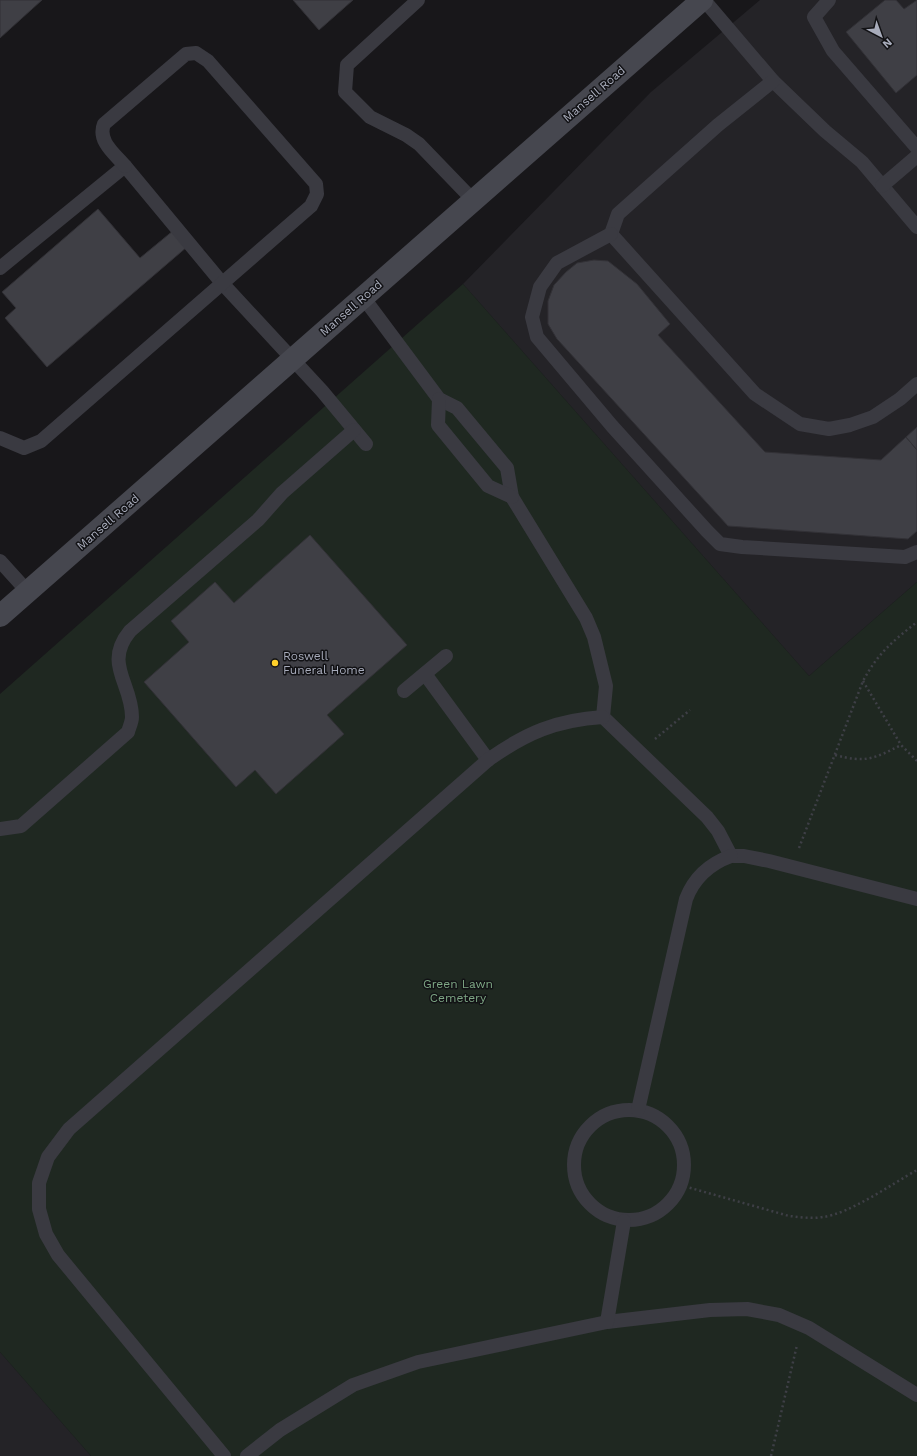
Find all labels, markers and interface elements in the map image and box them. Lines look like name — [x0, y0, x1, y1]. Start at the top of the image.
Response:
north arrow — [861, 16, 901, 56]
text: N — [880, 36, 895, 51]
street label: Mansell Road — [560, 63, 628, 125]
street label: Mansell Road — [317, 277, 385, 339]
street label: Mansell Road — [74, 491, 142, 553]
place label: Roswell Funeral Home — [283, 649, 365, 677]
marker: Roswell Funeral Home — [270, 658, 280, 668]
park label: Green Lawn Cemetery — [423, 977, 493, 1005]

